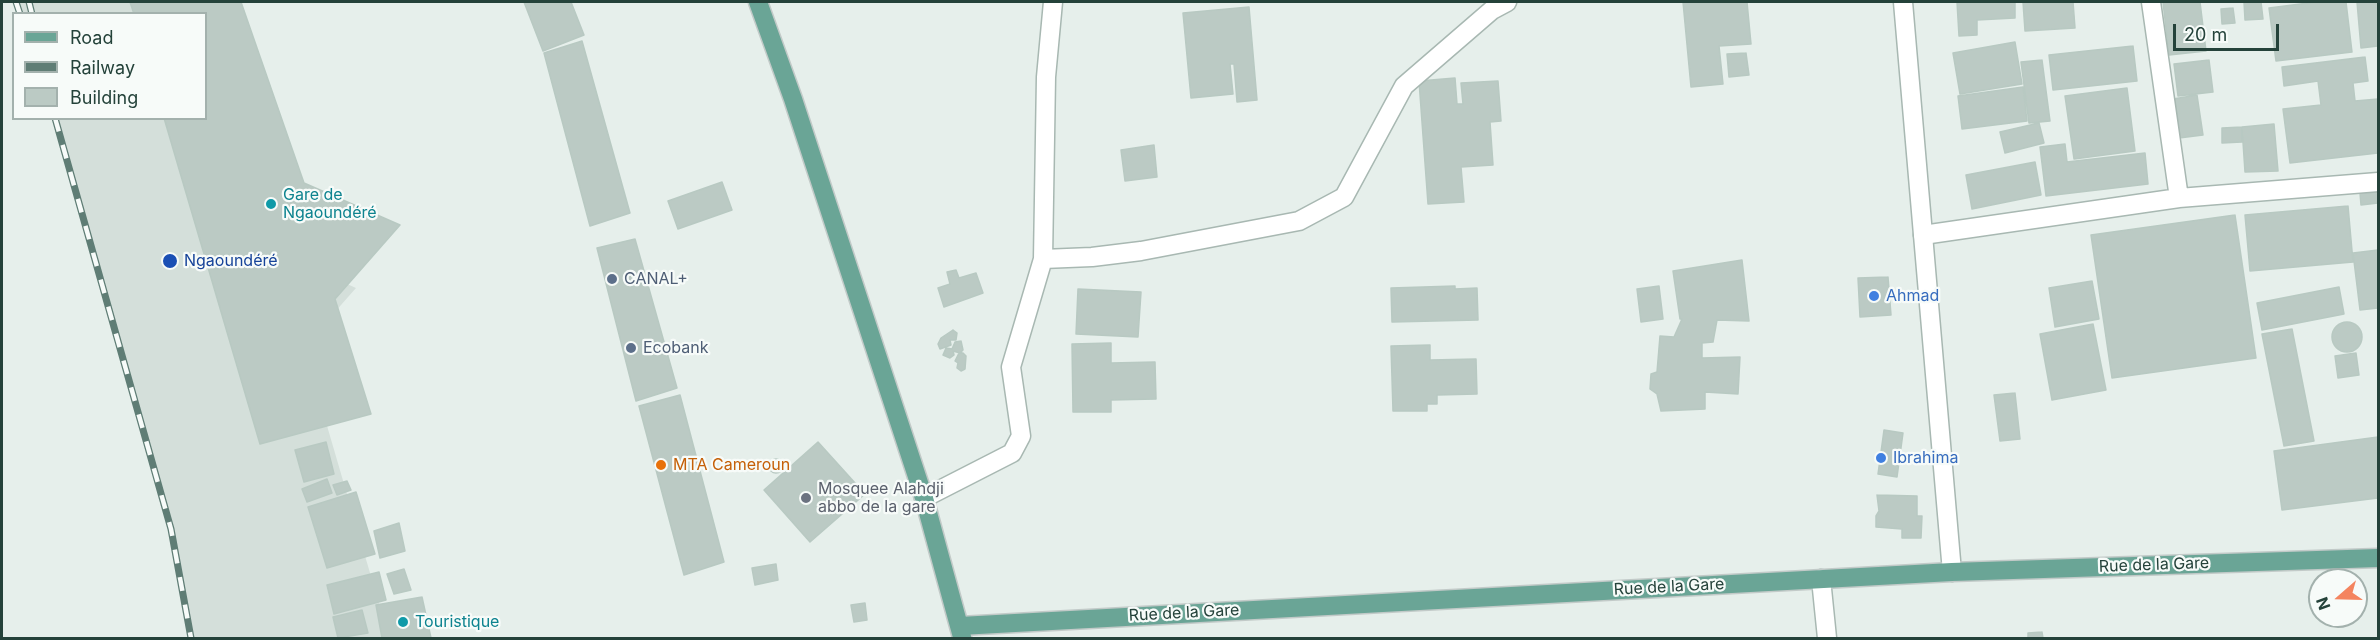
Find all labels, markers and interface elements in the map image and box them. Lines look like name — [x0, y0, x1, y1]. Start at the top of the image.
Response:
legend — [12, 12, 207, 120]
scale bar — [2176, 12, 2282, 50]
text: 20 m — [2184, 24, 2227, 45]
text: Road — [70, 27, 113, 48]
text: Railway — [70, 57, 135, 78]
text: Building — [70, 87, 138, 108]
place label: Gare de Ngaoundéré — [283, 185, 377, 223]
marker: Gare de Ngaoundéré — [264, 197, 278, 211]
place label: Ngaoundéré — [184, 251, 278, 271]
marker: Ngaoundéré — [161, 252, 179, 270]
place label: CANAL+ — [624, 269, 688, 289]
marker: CANAL+ — [605, 272, 619, 286]
place label: Ahmad — [1886, 286, 1939, 306]
marker: Ahmad — [1867, 289, 1881, 303]
place label: Ecobank — [643, 338, 709, 358]
marker: Ecobank — [624, 341, 638, 355]
place label: Ibrahima — [1893, 448, 1958, 468]
marker: Ibrahima — [1874, 451, 1888, 465]
place label: MTA Cameroun — [673, 455, 790, 475]
marker: MTA Cameroun — [654, 458, 668, 472]
place label: Mosquee Alahdji abbo de la gare — [818, 479, 944, 517]
marker: Mosquee Alahdji abbo de la gare — [799, 491, 813, 505]
street label: Rue de la Gare — [2098, 553, 2210, 577]
north arrow — [2308, 568, 2368, 628]
street label: Rue de la Gare — [1613, 575, 1725, 599]
text: N — [2311, 594, 2334, 613]
street label: Rue de la Gare — [1128, 601, 1240, 625]
place label: Touristique — [415, 612, 499, 632]
marker: Touristique — [396, 615, 410, 629]

